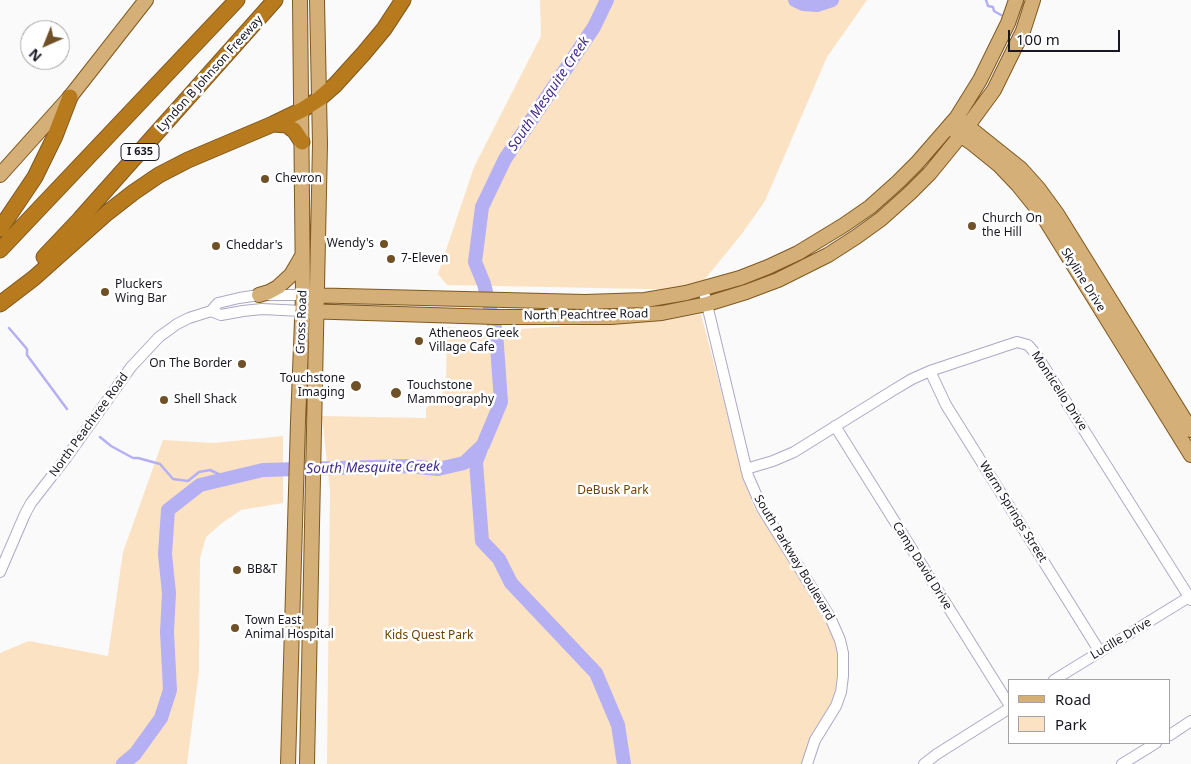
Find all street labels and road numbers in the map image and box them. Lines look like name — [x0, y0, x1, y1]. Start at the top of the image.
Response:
street label: Lyndon B Johnson Freeway — [154, 13, 266, 135]
road number: I 635 — [121, 144, 159, 160]
street label: Skyline Drive — [1058, 246, 1108, 314]
street label: Gross Road — [294, 290, 310, 354]
street label: North Peachtree Road — [524, 307, 648, 323]
street label: Monticello Drive — [1028, 349, 1090, 433]
street label: North Peachtree Road — [47, 370, 131, 480]
street label: Warm Springs Street — [976, 459, 1050, 565]
street label: South Parkway Boulevard — [751, 493, 837, 623]
street label: Camp David Drive — [889, 519, 955, 613]
street label: Lucille Drive — [1088, 615, 1154, 663]

